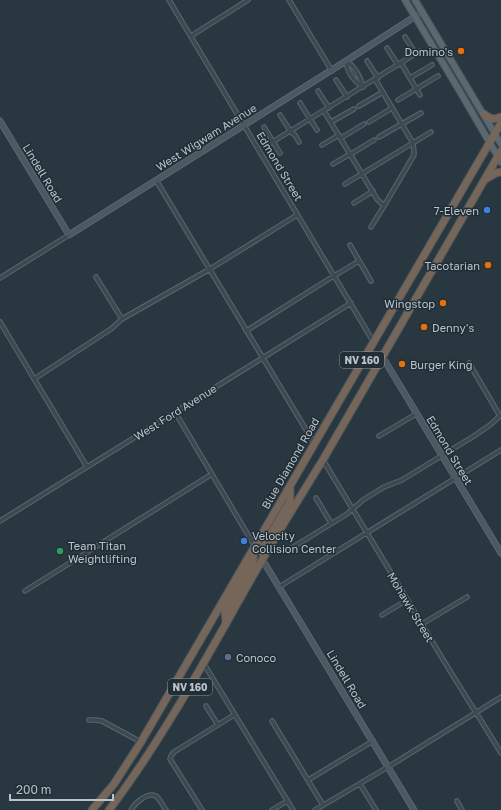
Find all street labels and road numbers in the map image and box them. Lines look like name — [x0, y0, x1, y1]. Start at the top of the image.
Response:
street label: West Wigwam Avenue — [153, 101, 259, 173]
street label: Edmond Street — [254, 129, 306, 203]
street label: Lindell Road — [20, 141, 66, 205]
road number: NV 160 — [340, 352, 384, 368]
street label: West Ford Avenue — [131, 381, 219, 443]
street label: Edmond Street — [424, 413, 476, 487]
street label: Blue Diamond Road — [259, 415, 321, 511]
street label: Mohawk Street — [385, 570, 437, 644]
street label: Lindell Road — [324, 647, 370, 711]
road number: NV 160 — [168, 679, 212, 695]

